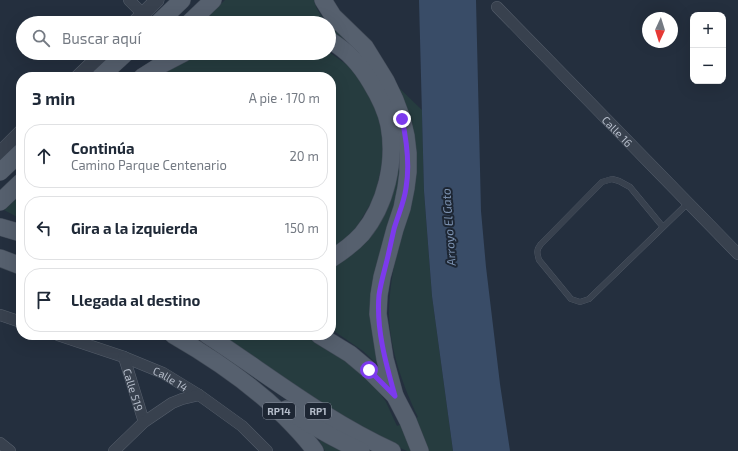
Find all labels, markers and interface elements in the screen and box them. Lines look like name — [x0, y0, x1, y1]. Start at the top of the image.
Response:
north arrow — [642, 12, 678, 48]
map controls — [690, 12, 726, 84]
button: + — [690, 12, 726, 48]
search box — [16, 16, 336, 60]
icon: search — [30, 27, 52, 49]
text: Buscar aquí — [62, 29, 141, 47]
button: − — [690, 48, 726, 84]
text: 3 min — [32, 88, 75, 108]
text: A pie · 170 m — [249, 90, 320, 106]
route end — [393, 110, 411, 128]
street label: Calle 16 — [600, 113, 636, 149]
text: Continúa — [71, 139, 134, 157]
icon: ahead — [33, 145, 55, 167]
text: 20 m — [290, 148, 319, 164]
text: Camino Parque Centenario — [71, 157, 227, 173]
water label: Arroyo El Gato — [438, 187, 459, 267]
icon: left — [33, 217, 55, 239]
text: Gira a la izquierda — [71, 219, 198, 237]
text: 150 m — [285, 220, 319, 236]
icon: arrive — [33, 289, 55, 311]
text: Llegada al destino — [71, 291, 200, 309]
route start — [360, 361, 378, 379]
street label: Calle 14 — [151, 363, 191, 394]
street label: Calle 519 — [121, 367, 147, 412]
road number: RP14 — [263, 403, 295, 419]
road number: RP1 — [305, 403, 331, 419]

